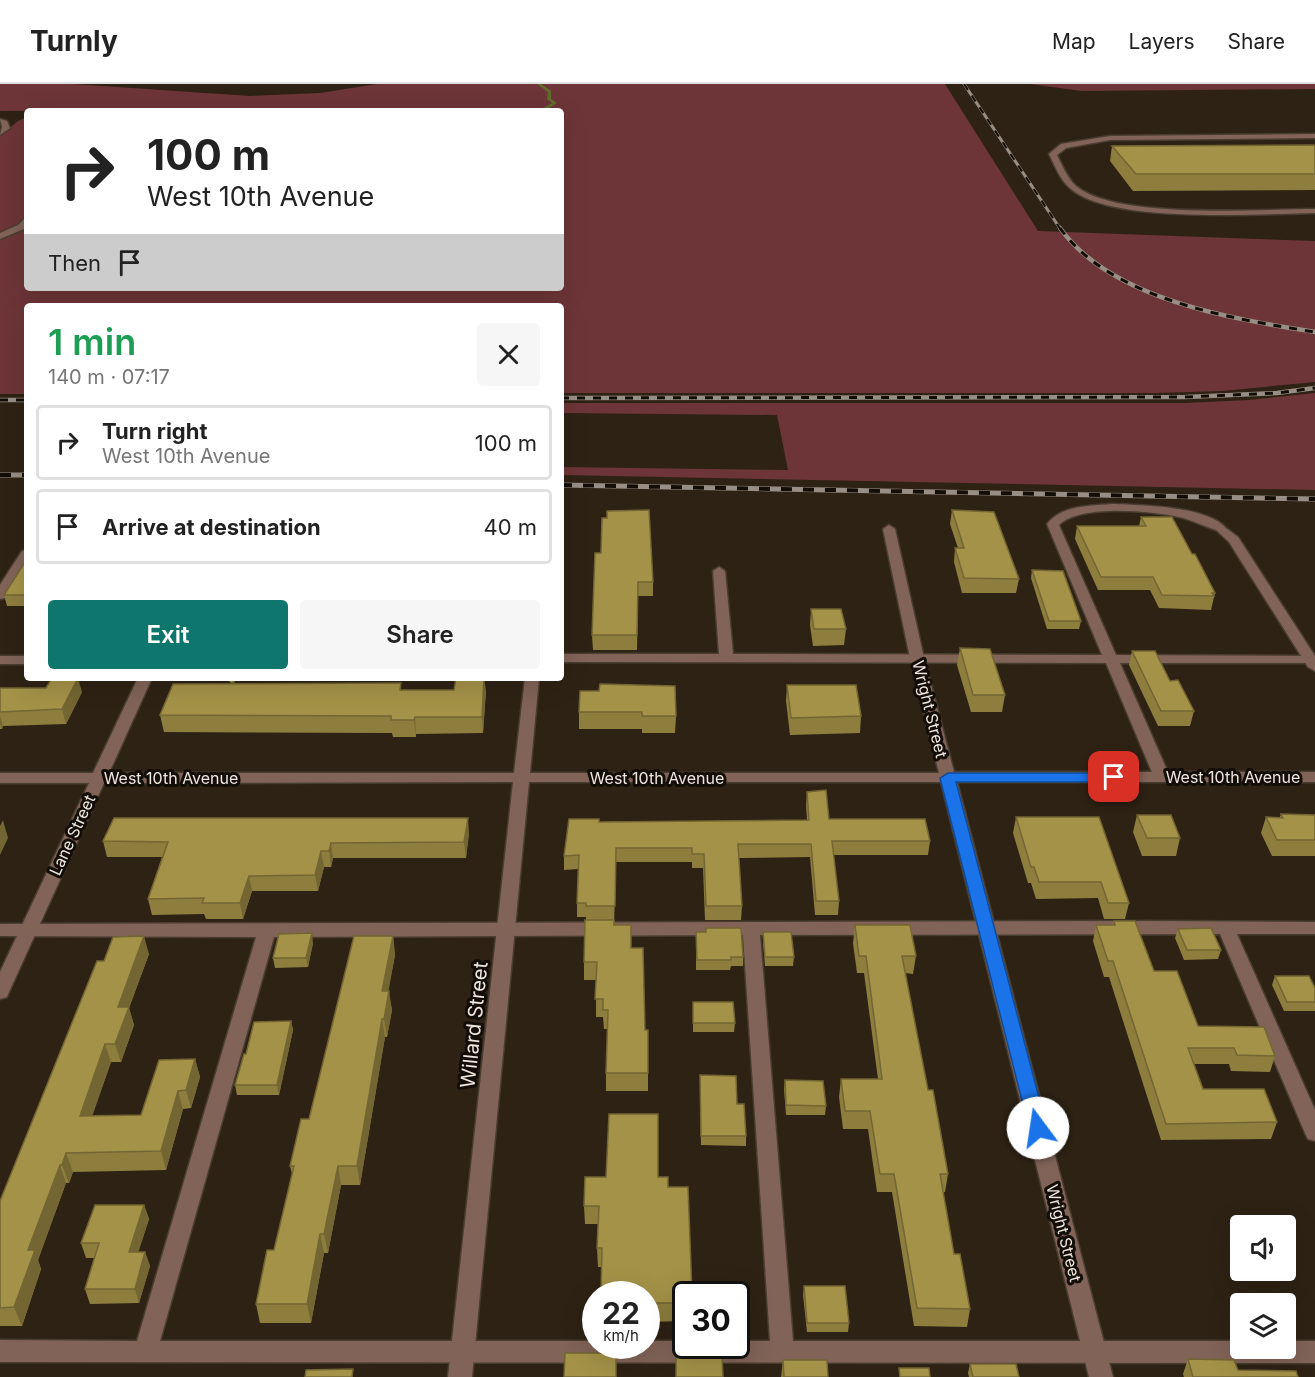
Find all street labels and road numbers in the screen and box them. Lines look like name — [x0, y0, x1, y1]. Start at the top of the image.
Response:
street label: Wright Street — [908, 658, 952, 760]
street label: West 10th Avenue — [1166, 767, 1300, 787]
street label: West 10th Avenue — [104, 768, 238, 788]
street label: West 10th Avenue — [590, 768, 724, 788]
street label: Lane Street — [45, 792, 99, 878]
street label: Willard Street — [455, 960, 493, 1089]
street label: Wright Street — [1042, 1182, 1086, 1284]

